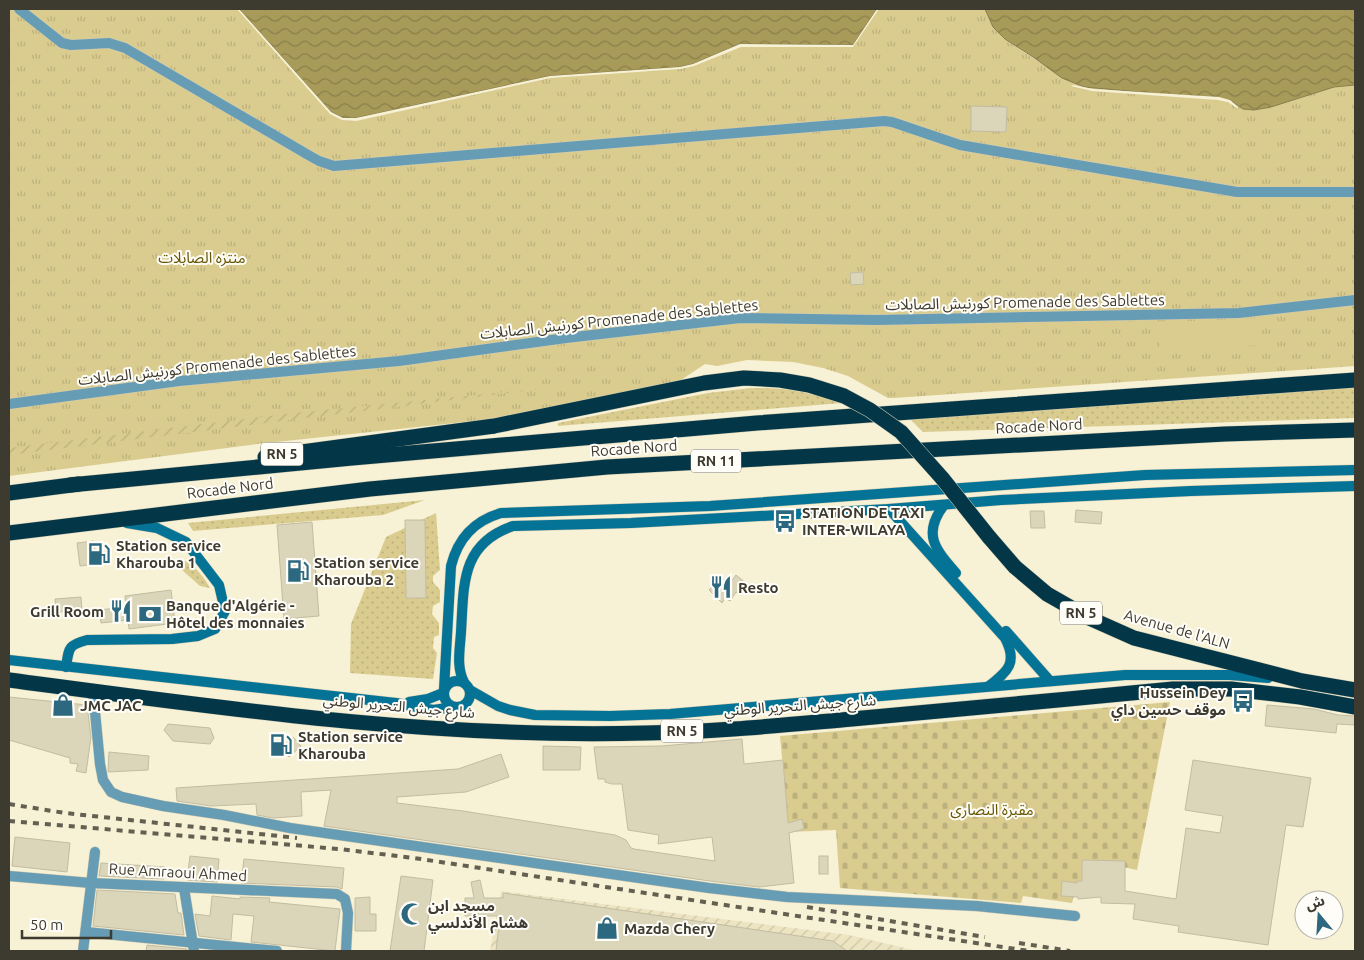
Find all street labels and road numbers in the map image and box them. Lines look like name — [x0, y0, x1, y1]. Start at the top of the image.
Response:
street label: كورنيش الصابلات Promenade des Sablettes — [885, 291, 1165, 314]
street label: كورنيش الصابلات Promenade des Sablettes — [479, 296, 759, 343]
street label: كورنيش الصابلات Promenade des Sablettes — [77, 342, 357, 389]
street label: Rocade Nord — [995, 415, 1083, 437]
street label: Rocade Nord — [590, 436, 678, 460]
road number: RN 5 — [261, 442, 303, 466]
road number: RN 11 — [691, 450, 741, 472]
street label: Rocade Nord — [186, 474, 274, 502]
road number: RN 5 — [1060, 602, 1102, 624]
street label: Avenue de l'ALN — [1122, 606, 1232, 652]
street label: شارع جيش التحرير الوطني — [322, 691, 476, 725]
street label: شارع جيش التحرير الوطني — [723, 691, 877, 723]
road number: RN 5 — [661, 719, 703, 742]
street label: Rue Amraoui Ahmed — [108, 860, 248, 884]

